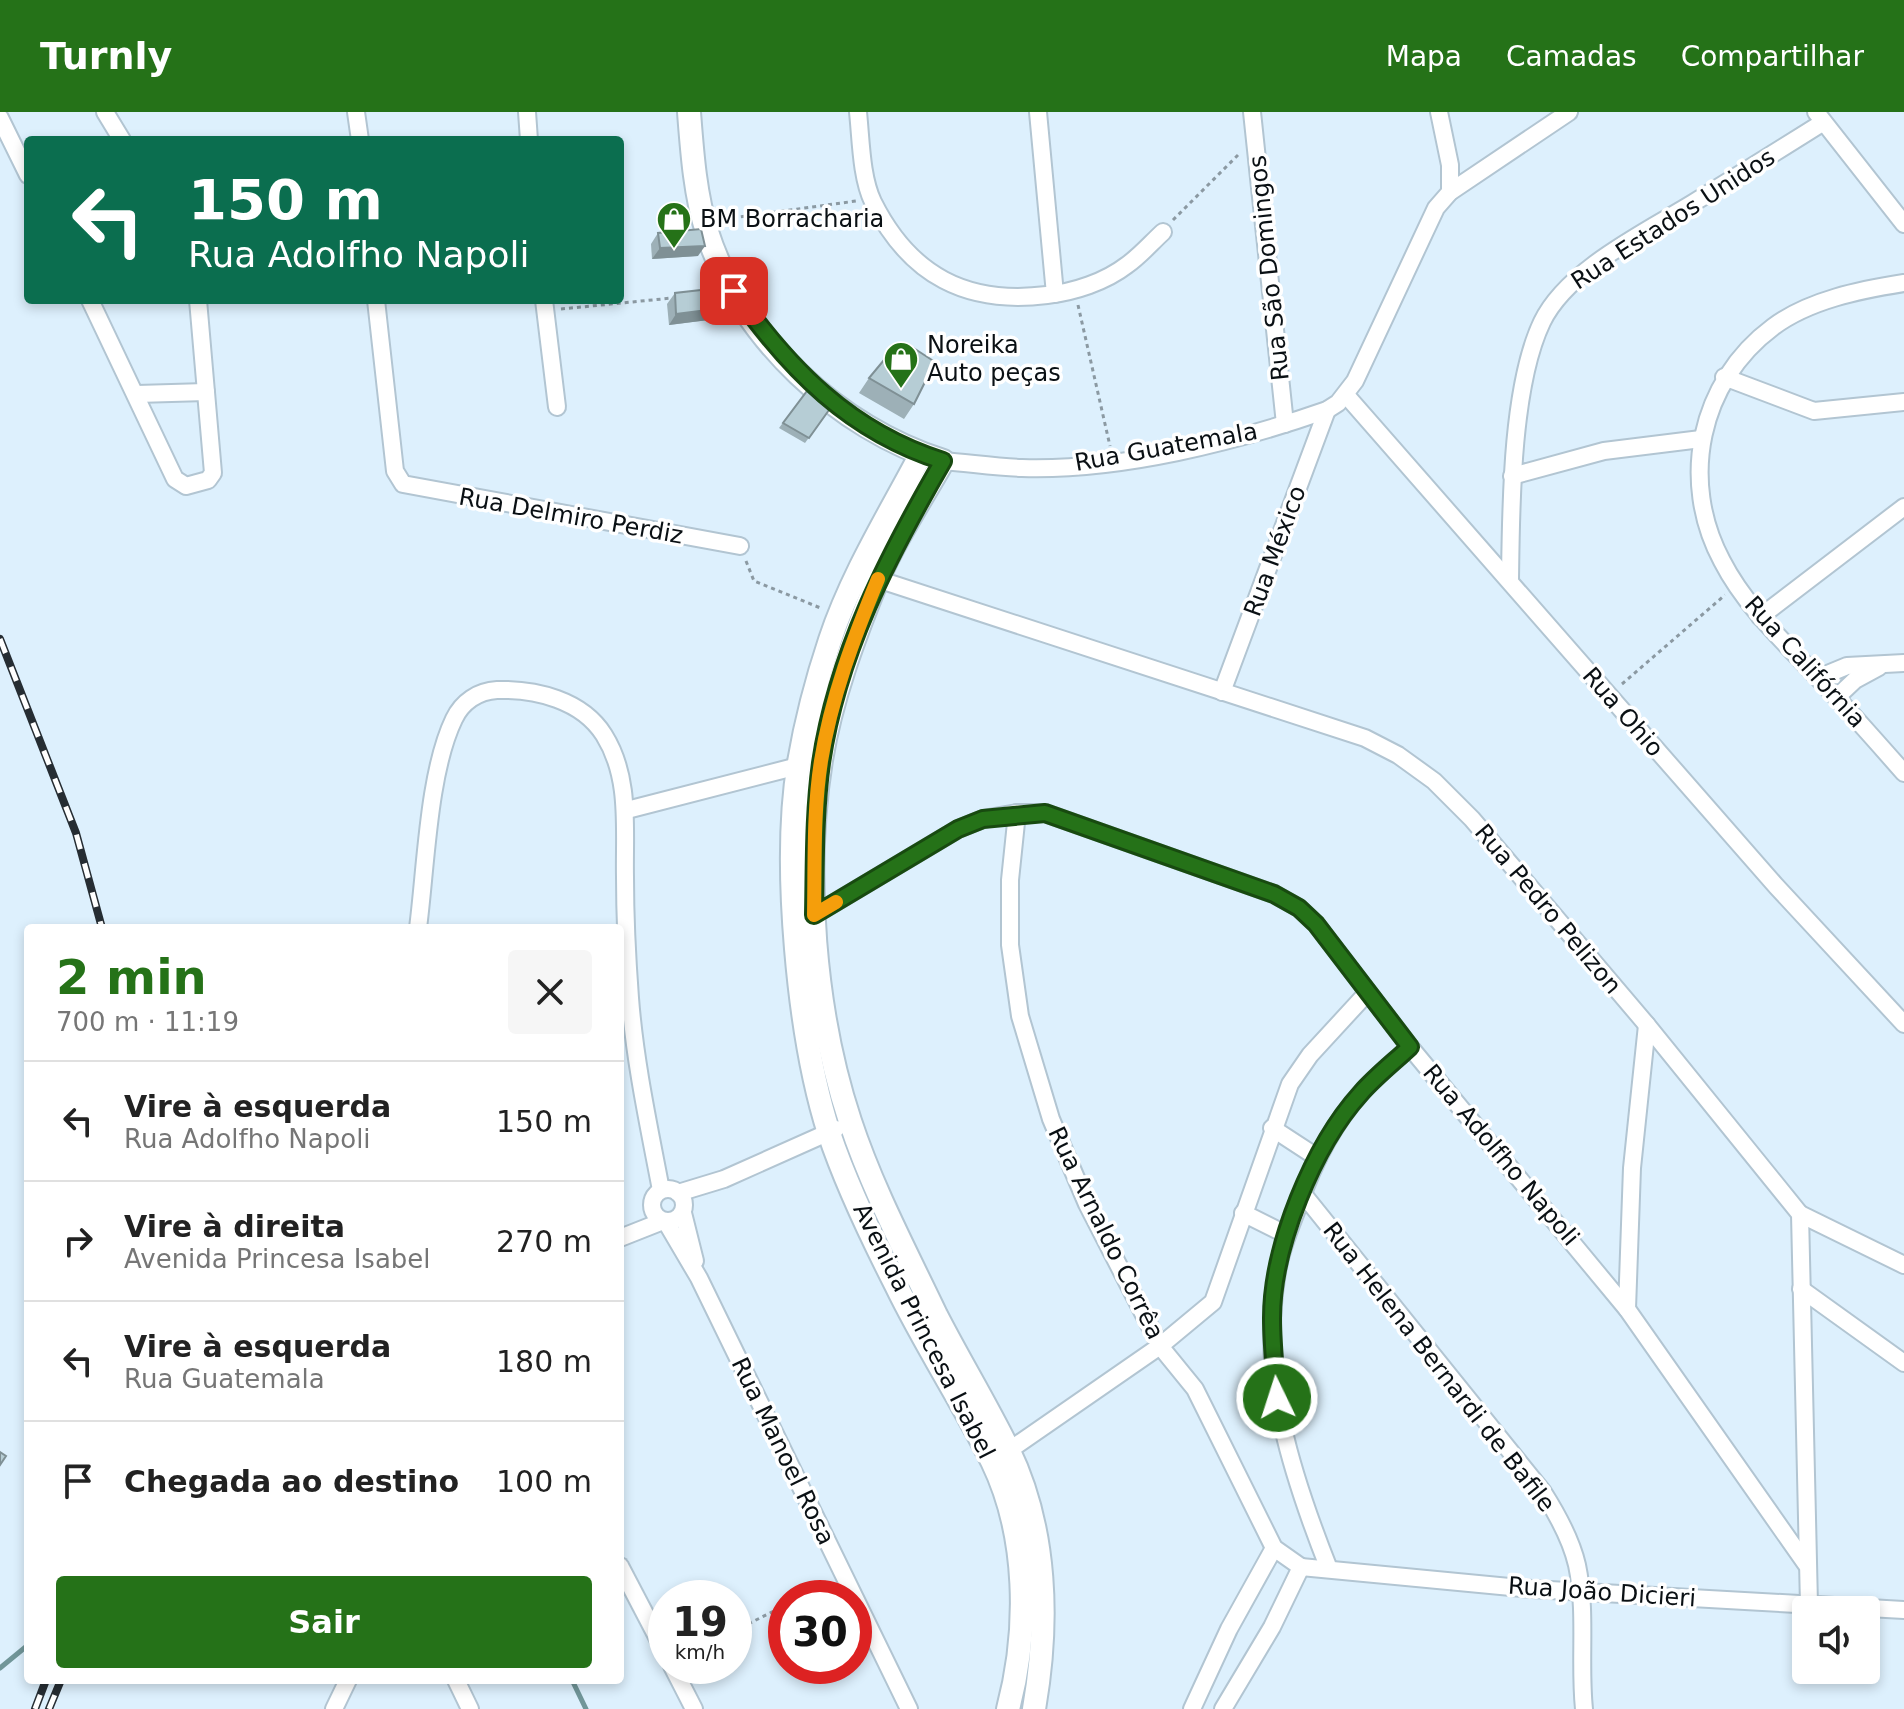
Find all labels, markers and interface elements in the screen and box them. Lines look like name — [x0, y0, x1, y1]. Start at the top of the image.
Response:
text: Turnly — [40, 34, 172, 78]
text: Mapa — [1386, 40, 1462, 73]
text: Camadas — [1506, 40, 1637, 73]
text: Compartilhar — [1681, 40, 1864, 73]
street label: Rua Estados Unidos — [1566, 143, 1780, 295]
street label: Rua São Domingos — [1243, 154, 1295, 382]
text: 150 m — [188, 167, 383, 232]
icon: left — [56, 168, 160, 272]
shop icon: BM Borracharia — [655, 200, 693, 250]
place label: BM Borracharia — [700, 205, 884, 233]
text: Rua Adolfho Napoli — [188, 234, 529, 275]
pin — [700, 257, 768, 325]
icon: arrive — [712, 269, 756, 313]
place label: Noreika Auto peças — [927, 331, 1061, 387]
shop icon: Noreika Auto peças — [882, 340, 920, 390]
street label: Rua Guatemala — [1072, 417, 1260, 477]
street label: Rua Delmiro Perdiz — [457, 482, 685, 550]
street label: Rua México — [1238, 482, 1312, 620]
street label: Rua Califórnia — [1739, 591, 1871, 733]
street label: Rua Ohio — [1577, 662, 1669, 762]
street label: Rua Pedro Pelizon — [1469, 819, 1627, 999]
text: 2 min — [56, 949, 207, 1005]
button: close — [508, 950, 592, 1034]
text: 700 m · 11:19 — [56, 1007, 239, 1037]
street label: Rua Adolfho Napoli — [1417, 1059, 1585, 1251]
text: Vire à esquerda — [124, 1089, 391, 1124]
icon: left — [56, 1099, 100, 1143]
text: 150 m — [496, 1104, 592, 1139]
street label: Rua Arnaldo Corrêa — [1042, 1122, 1170, 1344]
text: Rua Adolfho Napoli — [124, 1124, 371, 1154]
street label: Avenida Princesa Isabel — [847, 1199, 1001, 1463]
text: Vire à direita — [124, 1209, 345, 1244]
street label: Rua Helena Bernardi de Bafile — [1317, 1217, 1561, 1517]
icon: right — [56, 1219, 100, 1263]
text: 270 m — [496, 1224, 592, 1259]
text: Avenida Princesa Isabel — [124, 1244, 431, 1274]
text: Vire à esquerda — [124, 1329, 391, 1364]
icon: left — [56, 1339, 100, 1383]
text: 180 m — [496, 1344, 592, 1379]
street label: Rua Manoel Rosa — [725, 1353, 841, 1549]
position arrow — [1235, 1356, 1319, 1440]
text: Rua Guatemala — [124, 1364, 325, 1394]
icon: arrive — [56, 1459, 100, 1503]
text: Chegada ao destino — [124, 1464, 459, 1499]
text: 100 m — [496, 1464, 592, 1499]
street label: Rua João Dicieri — [1507, 1571, 1697, 1613]
button: Sair — [56, 1576, 592, 1668]
speed limit sign: 30 — [768, 1580, 872, 1684]
map controls — [1792, 1596, 1880, 1684]
button: sound — [1792, 1596, 1880, 1684]
text: 19 — [672, 1599, 728, 1645]
text: km/h — [675, 1640, 725, 1664]

